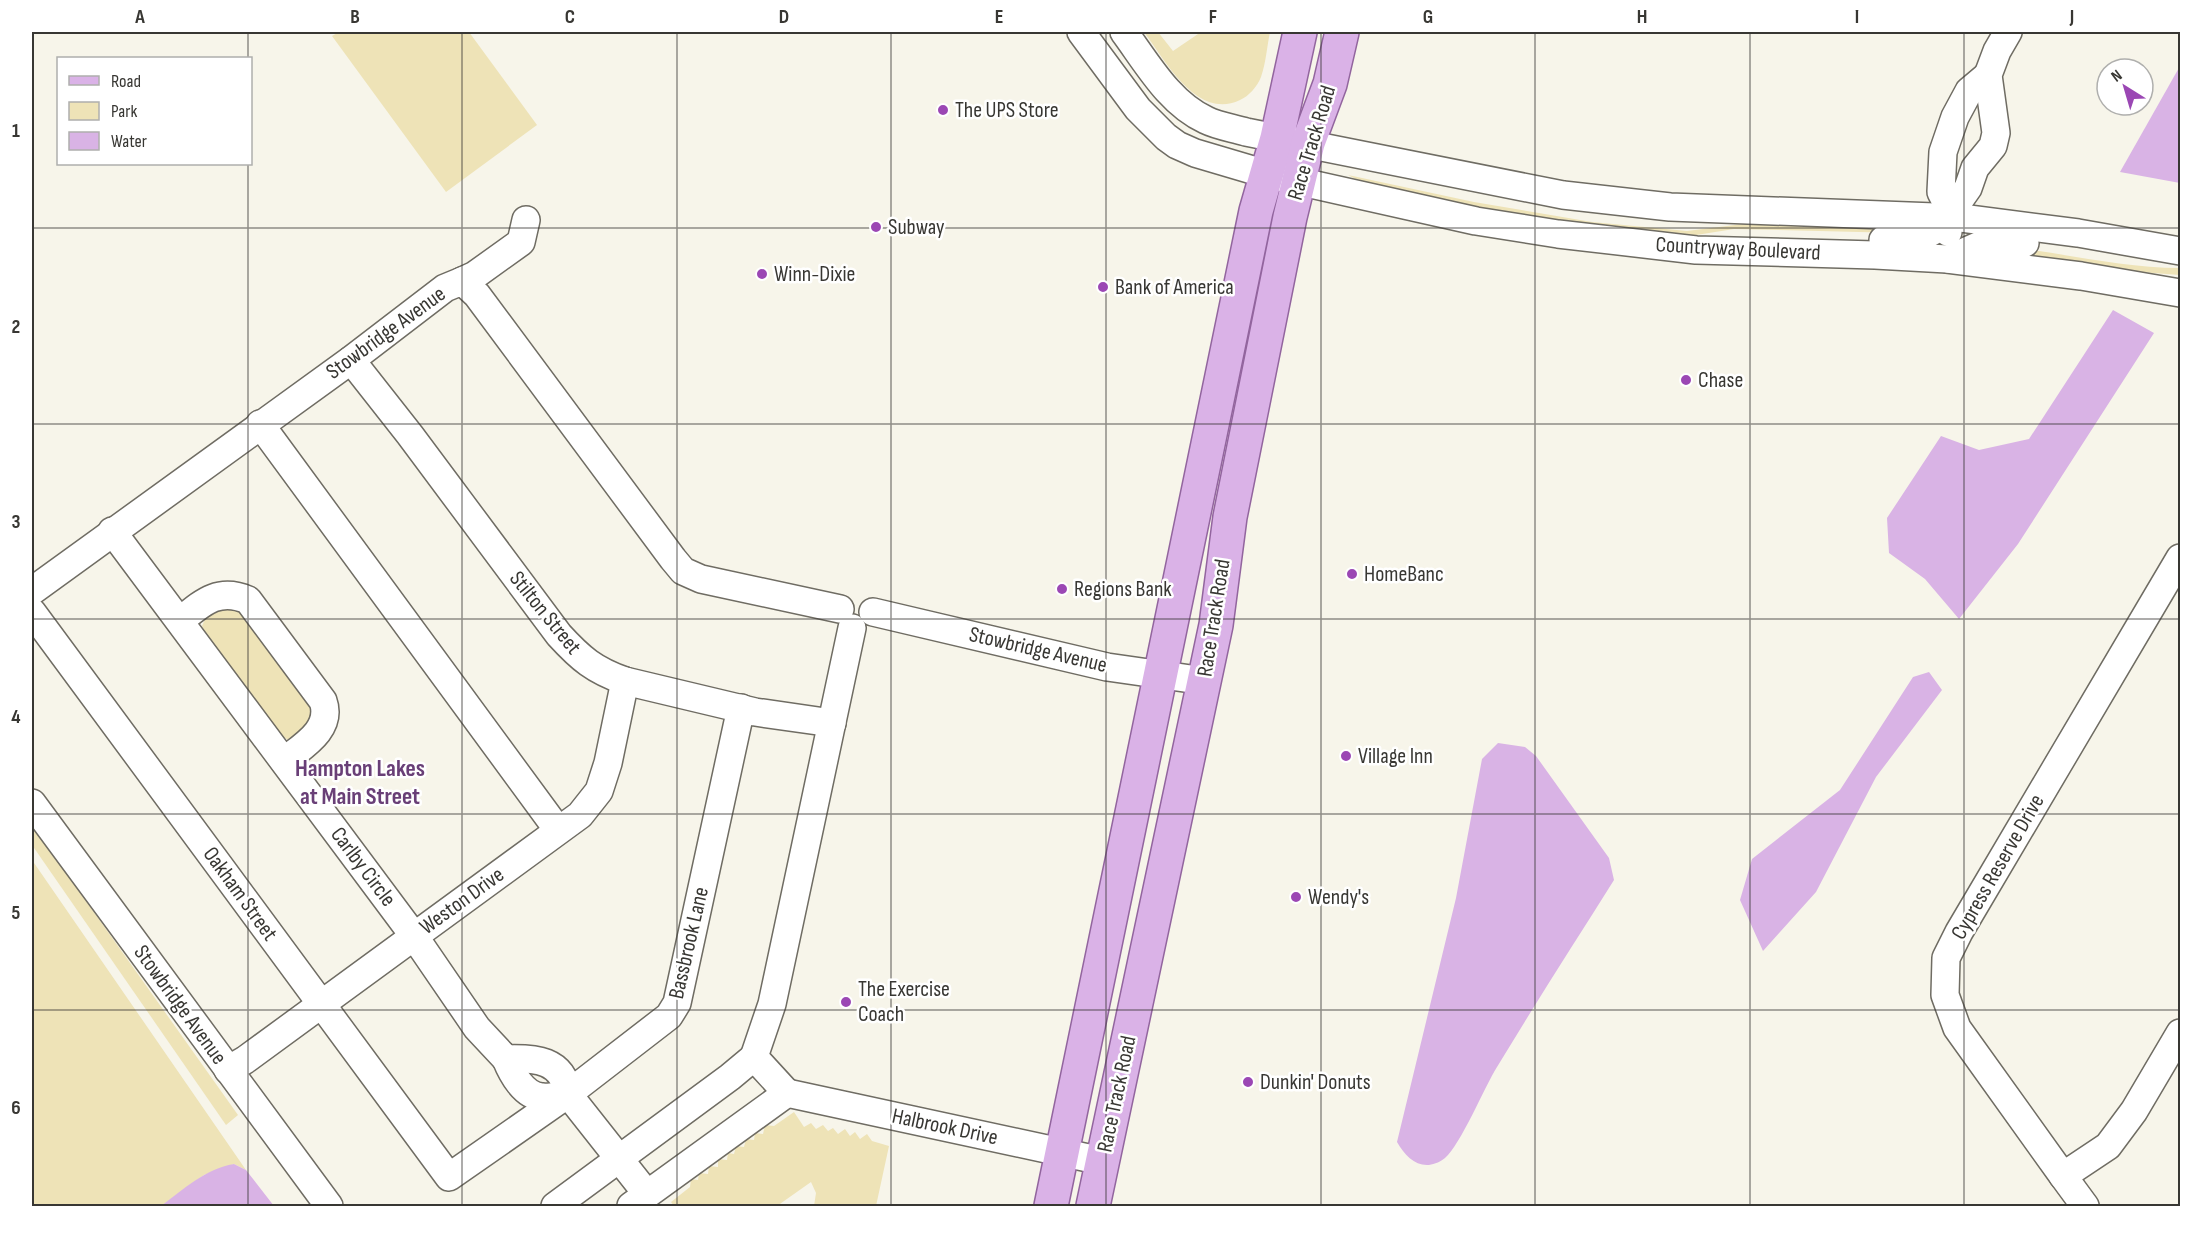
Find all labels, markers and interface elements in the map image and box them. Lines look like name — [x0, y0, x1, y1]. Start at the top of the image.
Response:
text: A — [134, 5, 145, 29]
text: B — [350, 5, 360, 29]
text: C — [565, 5, 575, 29]
text: D — [779, 5, 789, 29]
text: E — [995, 5, 1003, 29]
text: F — [1209, 5, 1217, 29]
text: G — [1423, 5, 1433, 29]
text: H — [1637, 5, 1647, 29]
text: I — [1855, 5, 1859, 29]
text: J — [2069, 5, 2074, 29]
legend — [57, 57, 252, 165]
north arrow — [2095, 57, 2155, 117]
text: N — [2108, 66, 2126, 86]
text: Road — [111, 71, 141, 92]
street label: Race Track Road — [1282, 82, 1342, 204]
place label: The UPS Store — [955, 97, 1059, 124]
text: Park — [111, 101, 137, 122]
marker: The UPS Store — [936, 103, 950, 117]
text: 1 — [12, 119, 20, 143]
text: Water — [111, 131, 147, 152]
place label: Subway — [888, 214, 945, 241]
marker: Subway — [869, 220, 883, 234]
street label: Countryway Boulevard — [1655, 231, 1821, 267]
place label: Winn-Dixie — [774, 261, 855, 288]
marker: Winn-Dixie — [755, 267, 769, 281]
place label: Bank of America — [1115, 274, 1234, 301]
marker: Bank of America — [1096, 280, 1110, 294]
street label: Stowbridge Avenue — [321, 281, 451, 385]
text: 2 — [12, 315, 20, 339]
place label: Chase — [1698, 367, 1743, 394]
marker: Chase — [1679, 373, 1693, 387]
text: 3 — [12, 510, 21, 534]
street label: Race Track Road — [1191, 557, 1237, 679]
place label: HomeBanc — [1364, 561, 1444, 588]
street label: Stilton Street — [503, 566, 587, 660]
marker: HomeBanc — [1345, 567, 1359, 581]
place label: Regions Bank — [1074, 576, 1172, 603]
marker: Regions Bank — [1055, 582, 1069, 596]
street label: Stowbridge Avenue — [966, 621, 1110, 679]
text: 4 — [11, 705, 21, 729]
place label: Village Inn — [1358, 743, 1433, 770]
marker: Village Inn — [1339, 749, 1353, 763]
district label: Hampton Lakes at Main Street — [295, 754, 425, 811]
street label: Cypress Reserve Drive — [1946, 790, 2050, 944]
street label: Carlby Circle — [324, 822, 402, 912]
street label: Oakham Street — [197, 842, 283, 946]
street label: Weston Drive — [415, 861, 509, 941]
street label: Bassbrook Lane — [663, 884, 715, 1002]
place label: Wendy's — [1308, 884, 1369, 911]
marker: Wendy's — [1289, 890, 1303, 904]
text: 5 — [12, 901, 21, 925]
street label: Stowbridge Avenue — [128, 940, 232, 1070]
place label: The Exercise Coach — [858, 976, 950, 1028]
marker: The Exercise Coach — [839, 995, 853, 1009]
street label: Race Track Road — [1091, 1033, 1143, 1155]
place label: Dunkin' Donuts — [1260, 1069, 1371, 1096]
marker: Dunkin' Donuts — [1241, 1075, 1255, 1089]
text: 6 — [11, 1096, 21, 1120]
street label: Halbrook Drive — [890, 1103, 1000, 1151]

